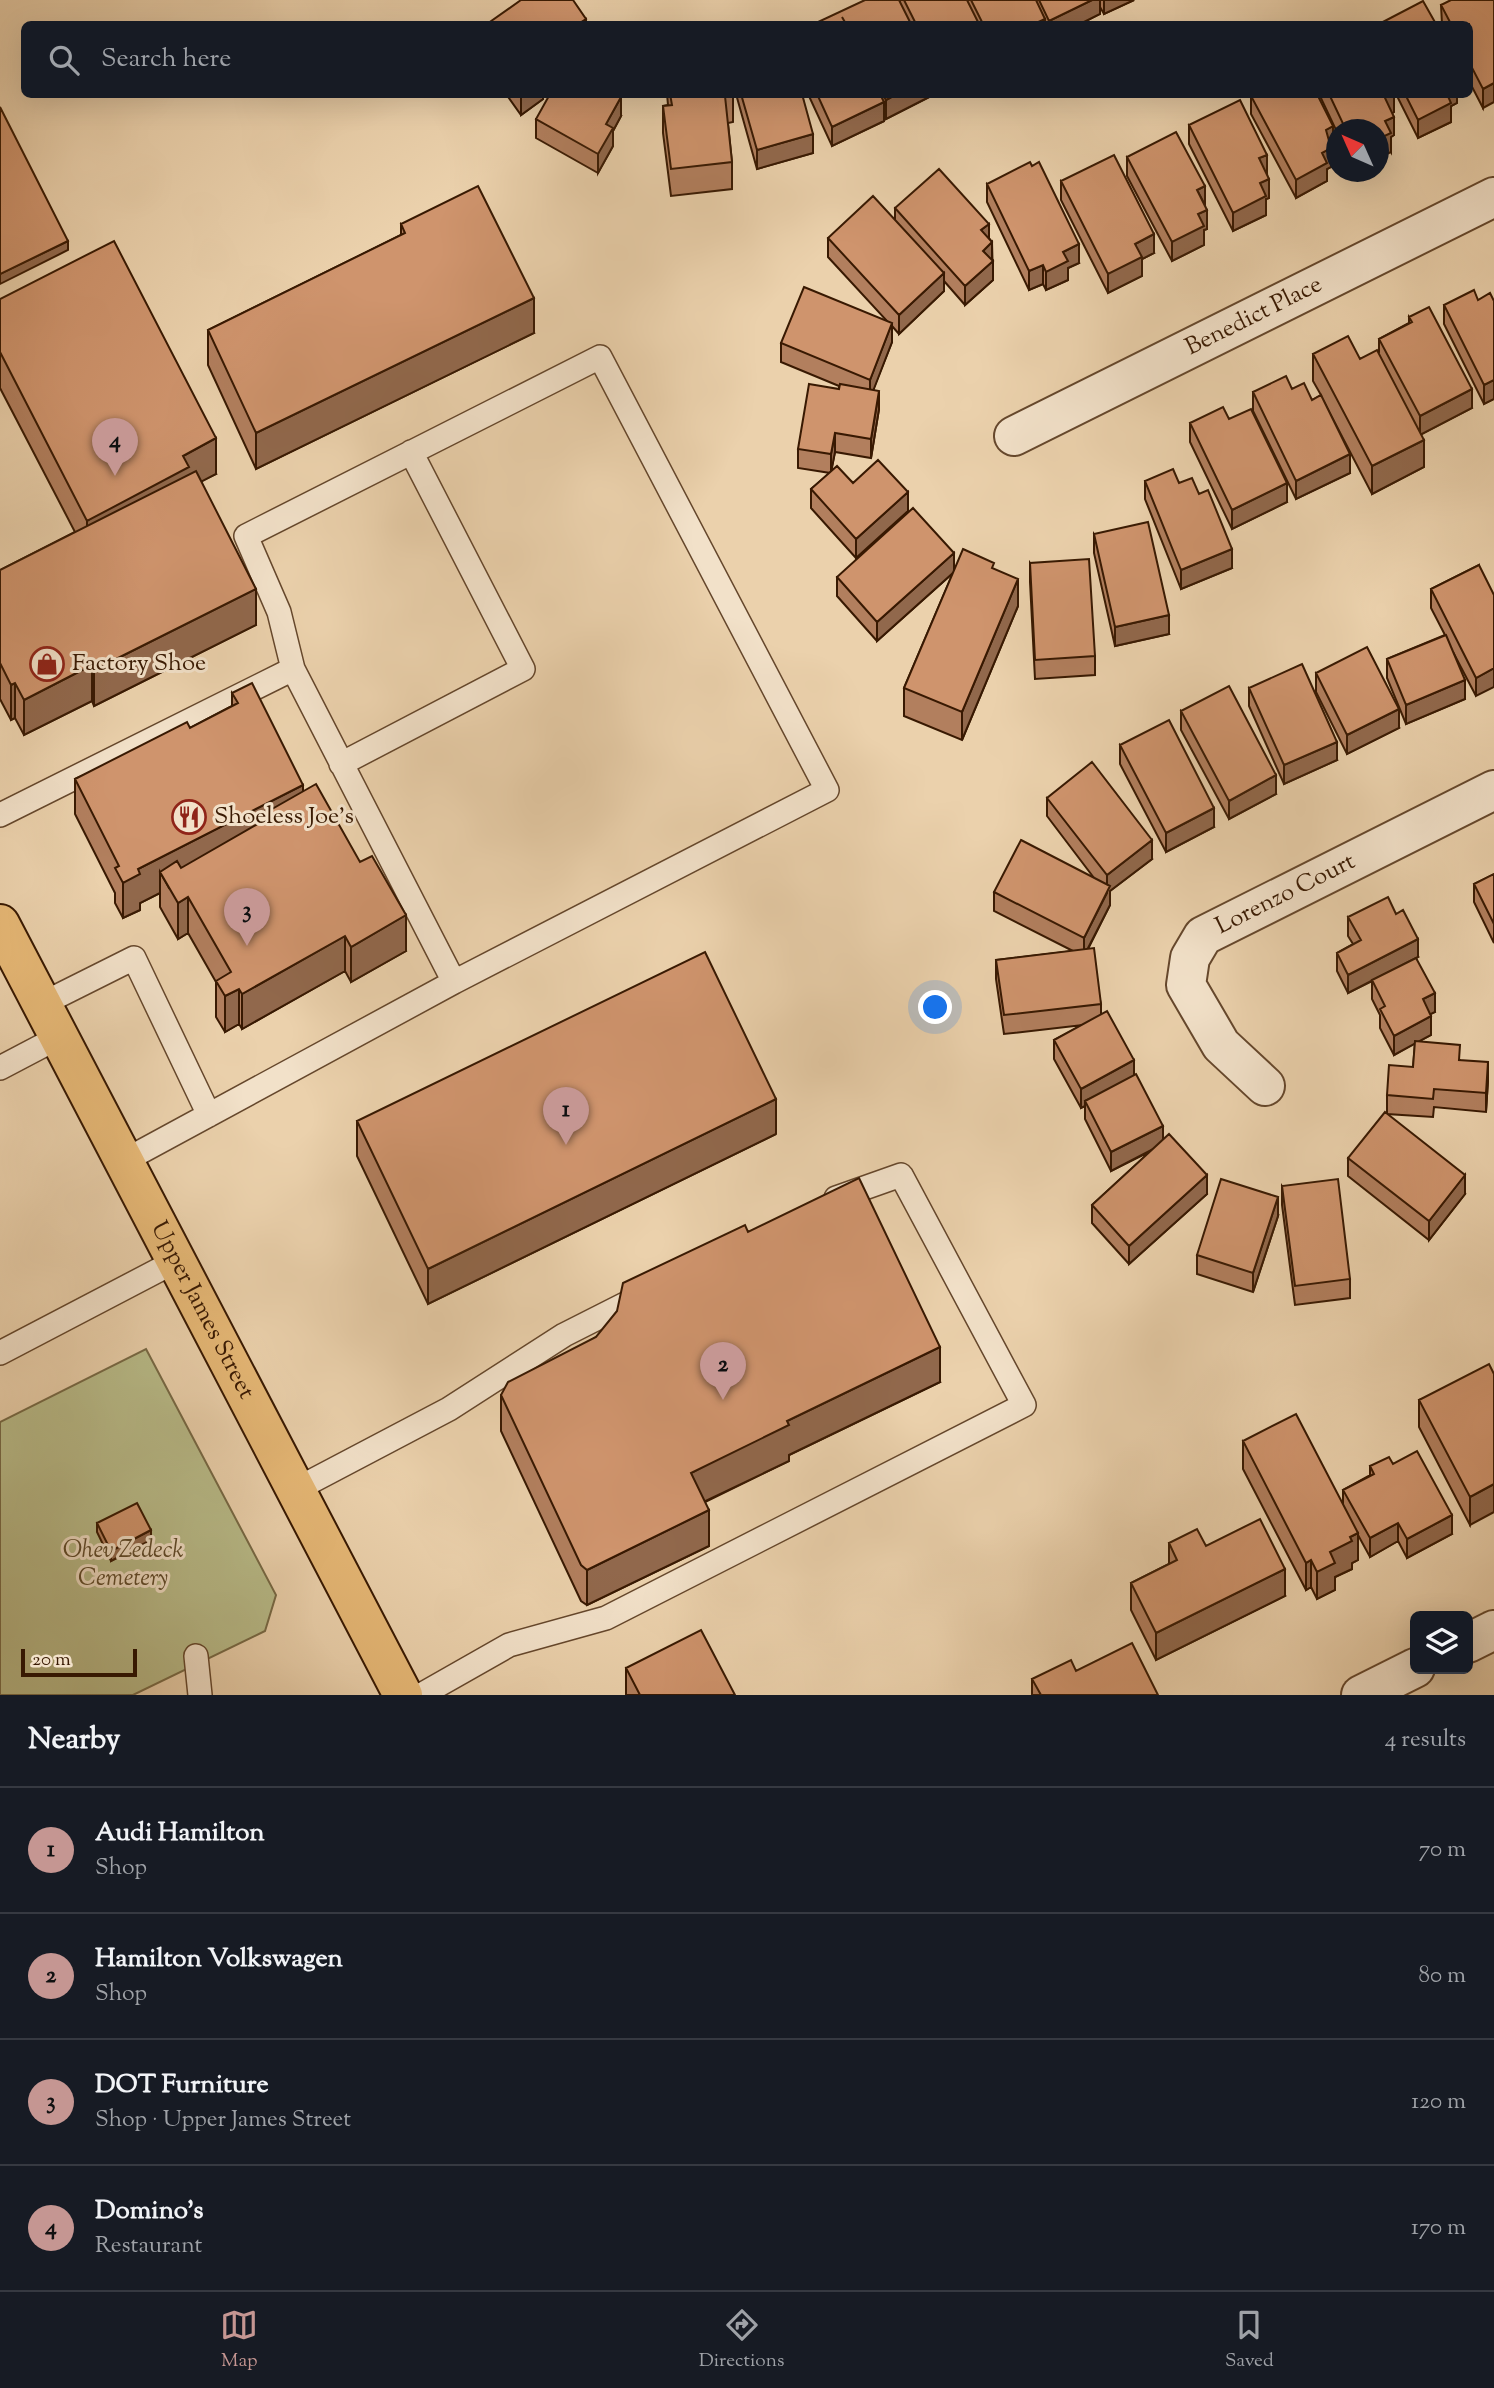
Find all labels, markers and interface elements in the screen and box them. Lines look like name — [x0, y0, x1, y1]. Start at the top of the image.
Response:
search box — [21, 21, 1473, 98]
icon: search — [45, 41, 83, 79]
text: Search here — [101, 41, 231, 78]
north arrow — [1326, 119, 1389, 182]
street label: Benedict Place — [1180, 268, 1328, 365]
pin: 4 — [92, 418, 138, 476]
shop icon: Factory Shoe — [28, 645, 66, 683]
place label: Factory Shoe — [72, 647, 206, 681]
restaurant icon: Shoeless Joe's — [170, 798, 208, 836]
place label: Shoeless Joe's — [214, 800, 354, 834]
street label: Lorenzo Court — [1210, 845, 1361, 944]
pin: 3 — [224, 888, 270, 946]
your location — [918, 990, 952, 1024]
pin: 1 — [543, 1087, 589, 1145]
street label: Upper James Street — [141, 1215, 263, 1405]
pin: 2 — [700, 1342, 746, 1400]
park label: Ohev Zedeck Cemetery — [63, 1534, 183, 1596]
map controls — [1410, 1611, 1473, 1674]
button: layers — [1410, 1611, 1473, 1674]
scale bar — [21, 1646, 136, 1678]
text: 20 m — [32, 1647, 71, 1674]
text: Nearby — [28, 1719, 120, 1762]
text: 4 results — [1385, 1724, 1466, 1757]
text: Audi Hamilton — [95, 1815, 265, 1852]
text: 1 — [47, 1834, 55, 1867]
text: 70 m — [1419, 1834, 1466, 1867]
text: Shop — [95, 1852, 147, 1885]
text: Hamilton Volkswagen — [95, 1941, 343, 1978]
text: 2 — [46, 1960, 56, 1993]
text: 80 m — [1418, 1960, 1466, 1993]
text: Shop — [95, 1978, 147, 2011]
text: DOT Furniture — [95, 2067, 269, 2104]
text: 3 — [46, 2086, 56, 2119]
text: 120 m — [1411, 2086, 1466, 2119]
text: Shop · Upper James Street — [95, 2104, 351, 2137]
text: Domino's — [95, 2193, 204, 2230]
text: 4 — [45, 2212, 57, 2245]
text: 170 m — [1411, 2212, 1466, 2245]
text: Restaurant — [95, 2230, 202, 2263]
tab: Map — [220, 2306, 258, 2375]
tab: Directions — [699, 2306, 784, 2375]
tab: Saved — [1225, 2306, 1274, 2375]

